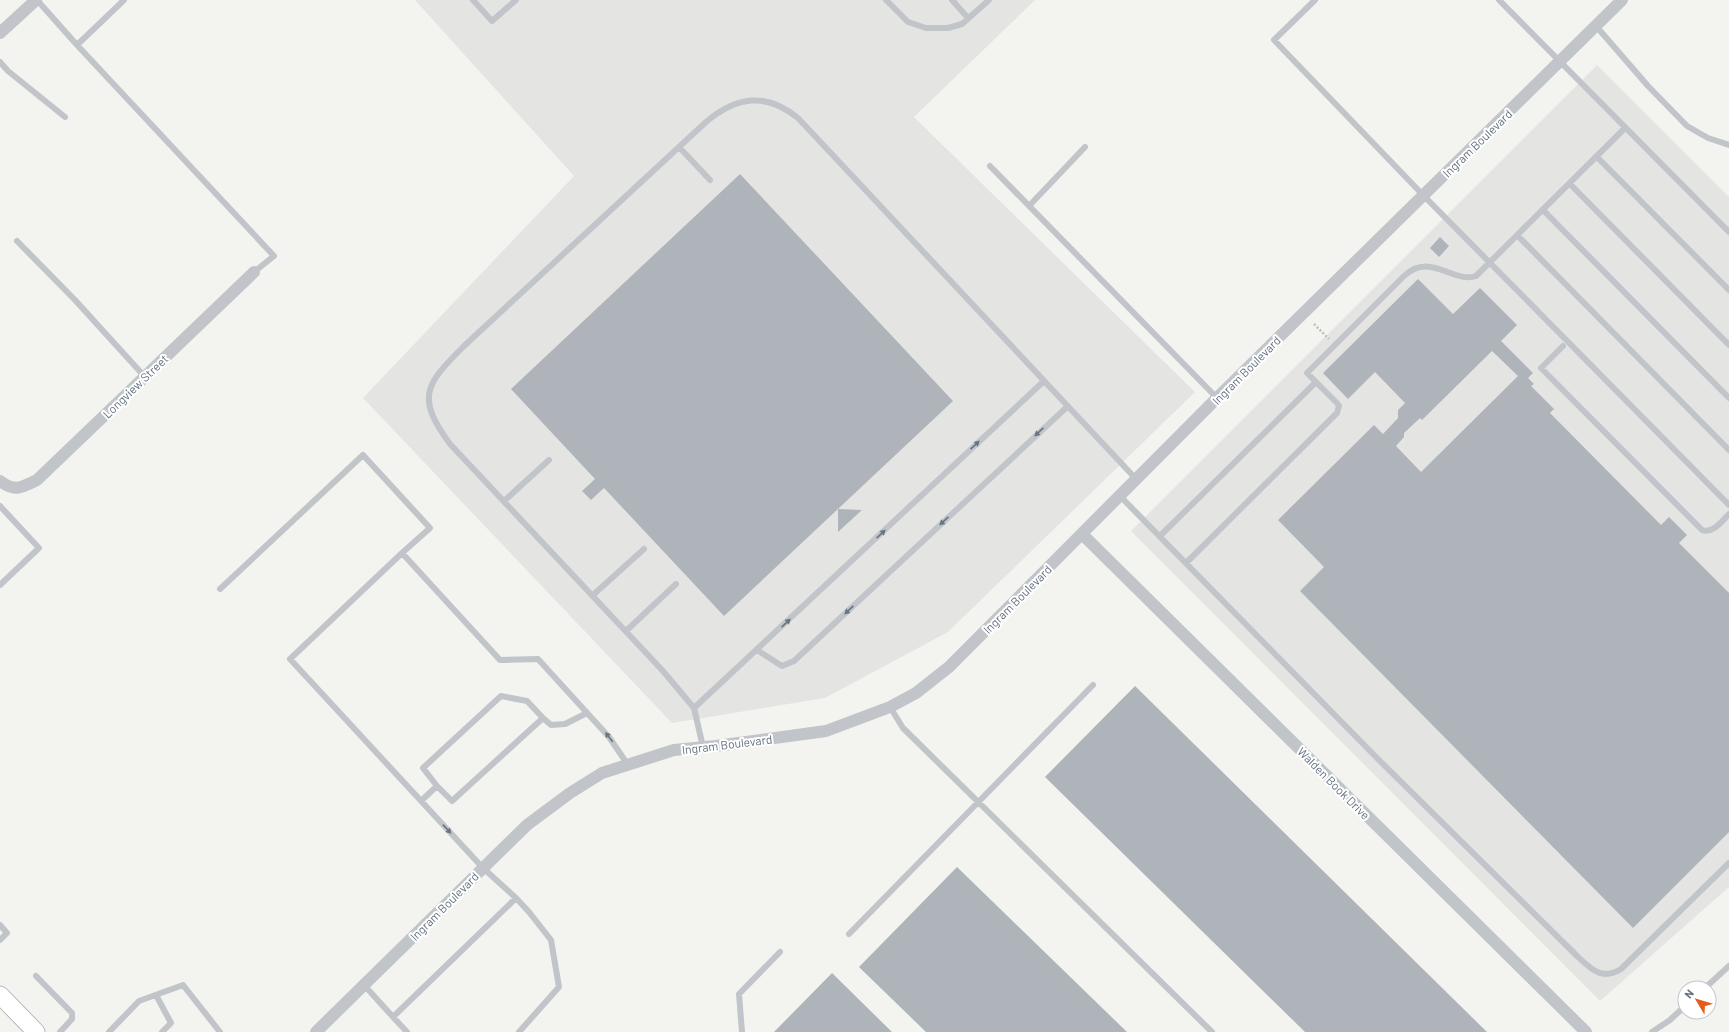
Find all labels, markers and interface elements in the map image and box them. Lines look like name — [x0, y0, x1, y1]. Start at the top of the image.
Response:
street label: Ingram Boulevard — [1439, 106, 1515, 180]
street label: Ingram Boulevard — [1209, 333, 1283, 407]
street label: Longview Street — [100, 351, 170, 421]
one-way arrow — [1034, 428, 1044, 437]
one-way arrow — [970, 441, 981, 450]
one-way arrow — [939, 516, 949, 526]
one-way arrow — [876, 530, 885, 539]
street label: Ingram Boulevard — [980, 562, 1054, 636]
one-way arrow — [844, 605, 854, 615]
one-way arrow — [781, 619, 790, 628]
one-way arrow — [605, 732, 613, 743]
street label: Ingram Boulevard — [681, 732, 773, 756]
street label: Walden Book Drive — [1295, 744, 1373, 822]
one-way arrow — [442, 825, 451, 834]
street label: Ingram Boulevard — [407, 869, 481, 943]
north arrow — [1677, 980, 1717, 1020]
text: N — [1681, 987, 1696, 1000]

